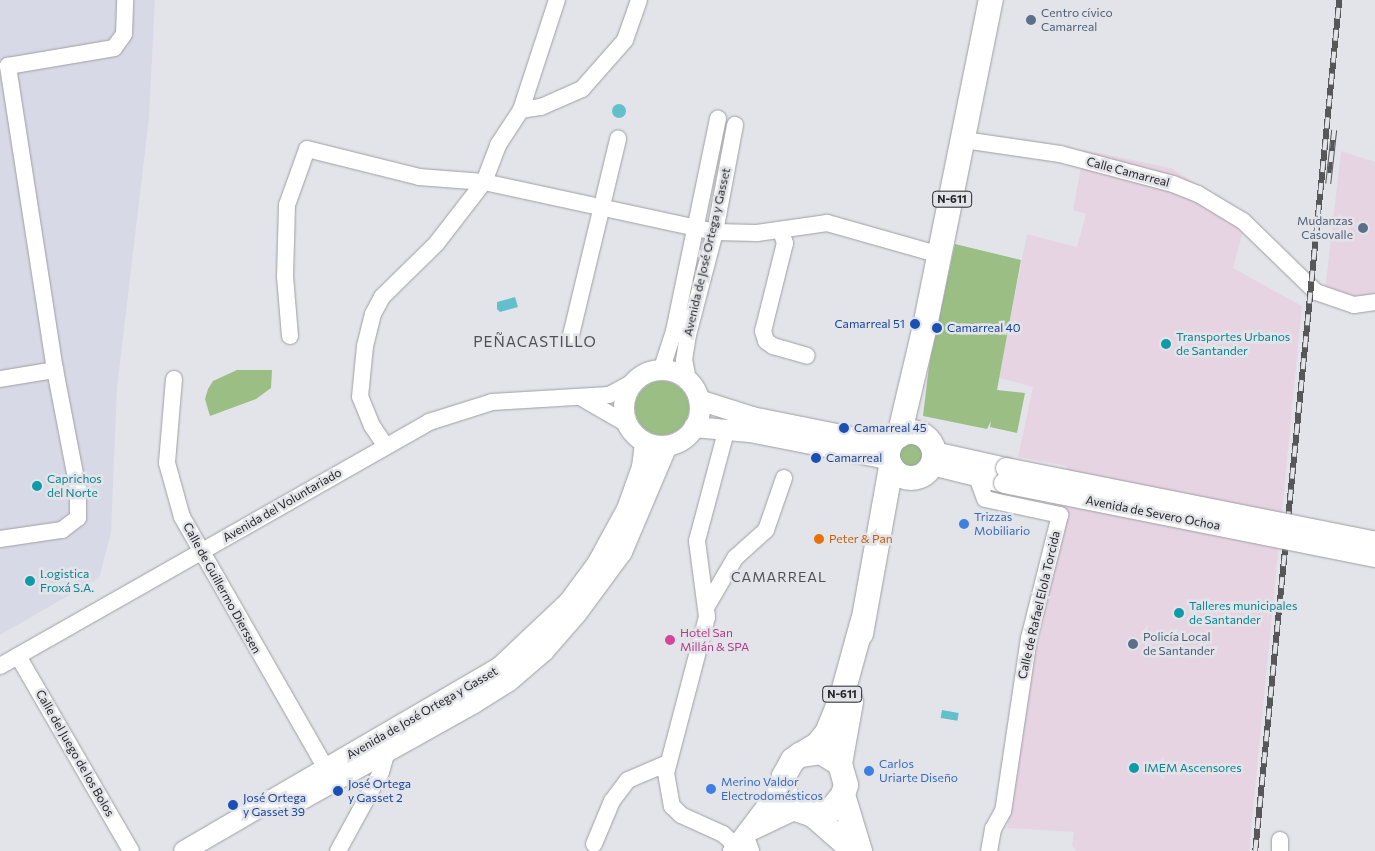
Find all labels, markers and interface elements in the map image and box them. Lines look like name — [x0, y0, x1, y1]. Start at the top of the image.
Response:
place label: Centro cívico Camarreal — [1041, 6, 1113, 34]
marker: Centro cívico Camarreal — [1025, 14, 1037, 26]
street label: Calle Camarreal — [1085, 154, 1171, 190]
street label: Avenida de José Ortega y Gasset — [681, 167, 733, 337]
road number: N-611 — [932, 190, 972, 208]
place label: Mudanzas Casovalle — [1297, 214, 1353, 242]
marker: Mudanzas Casovalle — [1357, 222, 1369, 234]
place label: Camarreal 51 — [834, 317, 905, 331]
marker: Camarreal 51 — [909, 318, 921, 330]
place label: Camarreal 40 — [947, 321, 1021, 335]
marker: Camarreal 40 — [931, 322, 943, 334]
place label: Transportes Urbanos de Santander — [1176, 330, 1290, 358]
district label: PEÑACASTILLO — [472, 333, 598, 351]
marker: Transportes Urbanos de Santander — [1160, 338, 1172, 350]
place label: Camarreal 45 — [854, 421, 927, 435]
marker: Camarreal 45 — [838, 422, 850, 434]
place label: Camarreal — [826, 451, 882, 465]
marker: Camarreal — [810, 452, 822, 464]
street label: Avenida del Voluntariado — [220, 465, 344, 545]
place label: Caprichos del Norte — [47, 472, 102, 500]
marker: Caprichos del Norte — [31, 480, 43, 492]
street label: Avenida de Severo Ochoa — [1085, 493, 1221, 533]
place label: Trizzas Mobiliario — [974, 510, 1030, 538]
marker: Trizzas Mobiliario — [958, 518, 970, 530]
street label: Calle de Guillermo Dierssen — [180, 520, 264, 656]
street label: Calle de Rafael Elola Torcida — [1015, 530, 1063, 680]
place label: Peter & Pan — [829, 532, 893, 546]
marker: Peter & Pan — [813, 533, 825, 545]
place label: Logistica Froxá S.A. — [40, 567, 94, 595]
district label: CAMARREAL — [730, 569, 828, 585]
marker: Logistica Froxá S.A. — [24, 575, 36, 587]
place label: Talleres municipales de Santander — [1189, 599, 1297, 627]
marker: Talleres municipales de Santander — [1173, 607, 1185, 619]
place label: Hotel San Millán & SPA — [680, 626, 749, 654]
place label: Policía Local de Santander — [1143, 630, 1215, 658]
marker: Hotel San Millán & SPA — [664, 634, 676, 646]
marker: Policía Local de Santander — [1127, 638, 1139, 650]
street label: Avenida de José Ortega y Gasset — [344, 664, 500, 762]
road number: N-611 — [822, 686, 862, 702]
street label: Calle del Juego de los Bolos — [33, 687, 117, 819]
place label: Carlos Uriarte Diseño — [879, 757, 958, 785]
place label: IMEM Ascensores — [1144, 761, 1242, 775]
marker: IMEM Ascensores — [1128, 762, 1140, 774]
marker: Carlos Uriarte Diseño — [863, 765, 875, 777]
place label: Merino Valdor Electrodomésticos — [721, 775, 823, 803]
place label: José Ortega y Gasset 2 — [348, 777, 411, 805]
marker: Merino Valdor Electrodomésticos — [705, 783, 717, 795]
marker: José Ortega y Gasset 2 — [332, 785, 344, 797]
place label: José Ortega y Gasset 39 — [243, 791, 306, 819]
marker: José Ortega y Gasset 39 — [227, 799, 239, 811]

